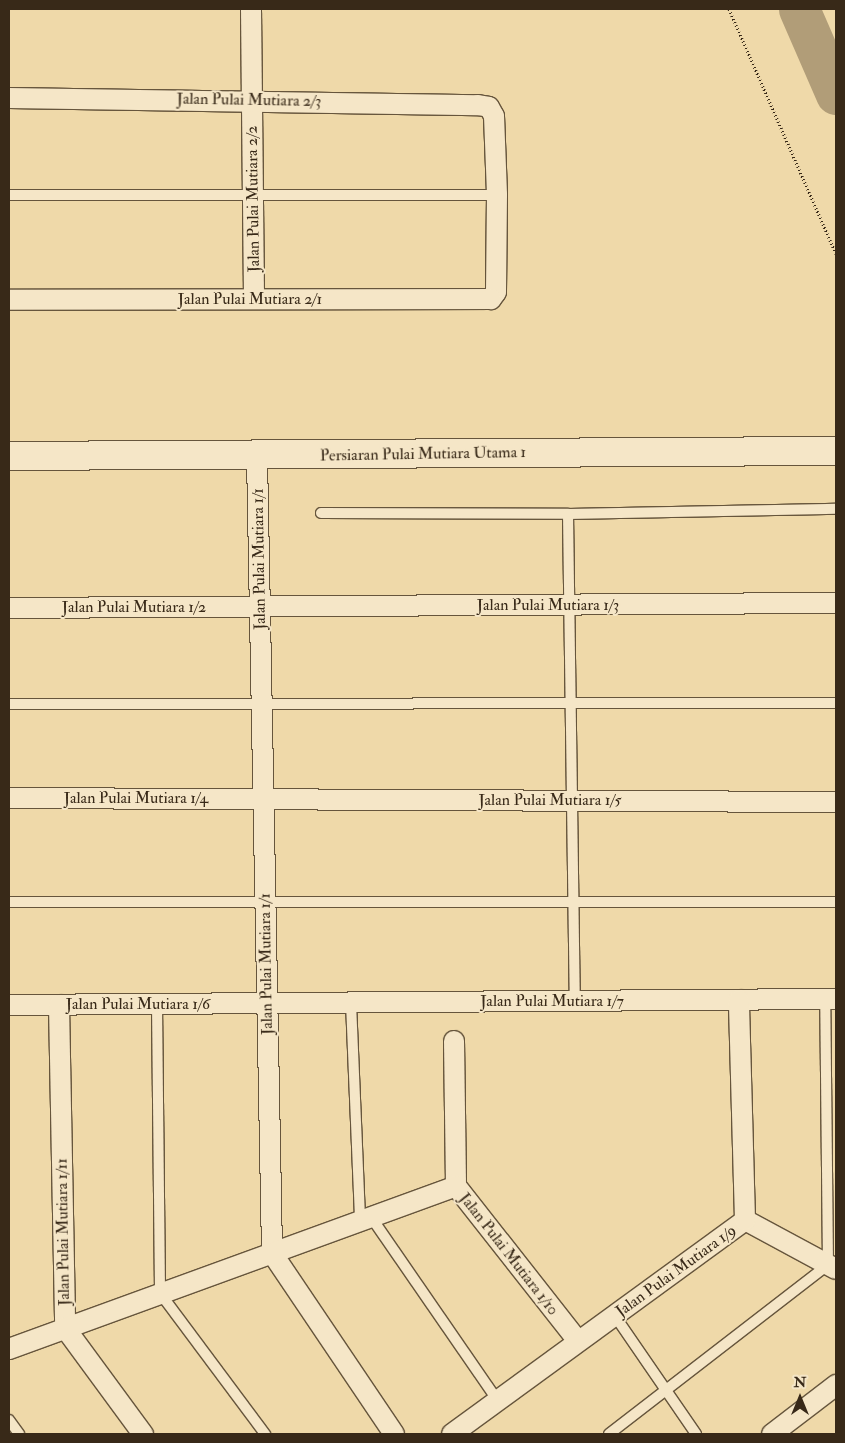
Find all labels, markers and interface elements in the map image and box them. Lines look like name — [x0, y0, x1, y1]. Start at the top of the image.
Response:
street label: Jalan Pulai Mutiara 2/3 — [176, 89, 322, 111]
street label: Jalan Pulai Mutiara 2/2 — [242, 125, 264, 273]
street label: Jalan Pulai Mutiara 2/1 — [178, 289, 322, 309]
street label: Persiaran Pulai Mutiara Utama 1 — [320, 443, 526, 465]
street label: Jalan Pulai Mutiara 1/1 — [248, 488, 270, 630]
street label: Jalan Pulai Mutiara 1/3 — [477, 595, 619, 615]
street label: Jalan Pulai Mutiara 1/2 — [62, 597, 206, 617]
street label: Jalan Pulai Mutiara 1/4 — [64, 788, 208, 808]
street label: Jalan Pulai Mutiara 1/5 — [478, 790, 622, 810]
street label: Jalan Pulai Mutiara 1/1 — [255, 893, 277, 1035]
street label: Jalan Pulai Mutiara 1/7 — [480, 991, 624, 1011]
street label: Jalan Pulai Mutiara 1/6 — [66, 994, 210, 1014]
street label: Jalan Pulai Mutiara 1/11 — [52, 1158, 74, 1306]
street label: Jalan Pulai Mutiara 1/10 — [455, 1189, 563, 1319]
street label: Jalan Pulai Mutiara 1/9 — [612, 1221, 740, 1321]
north arrow — [775, 1373, 825, 1423]
text: N — [794, 1374, 806, 1391]

